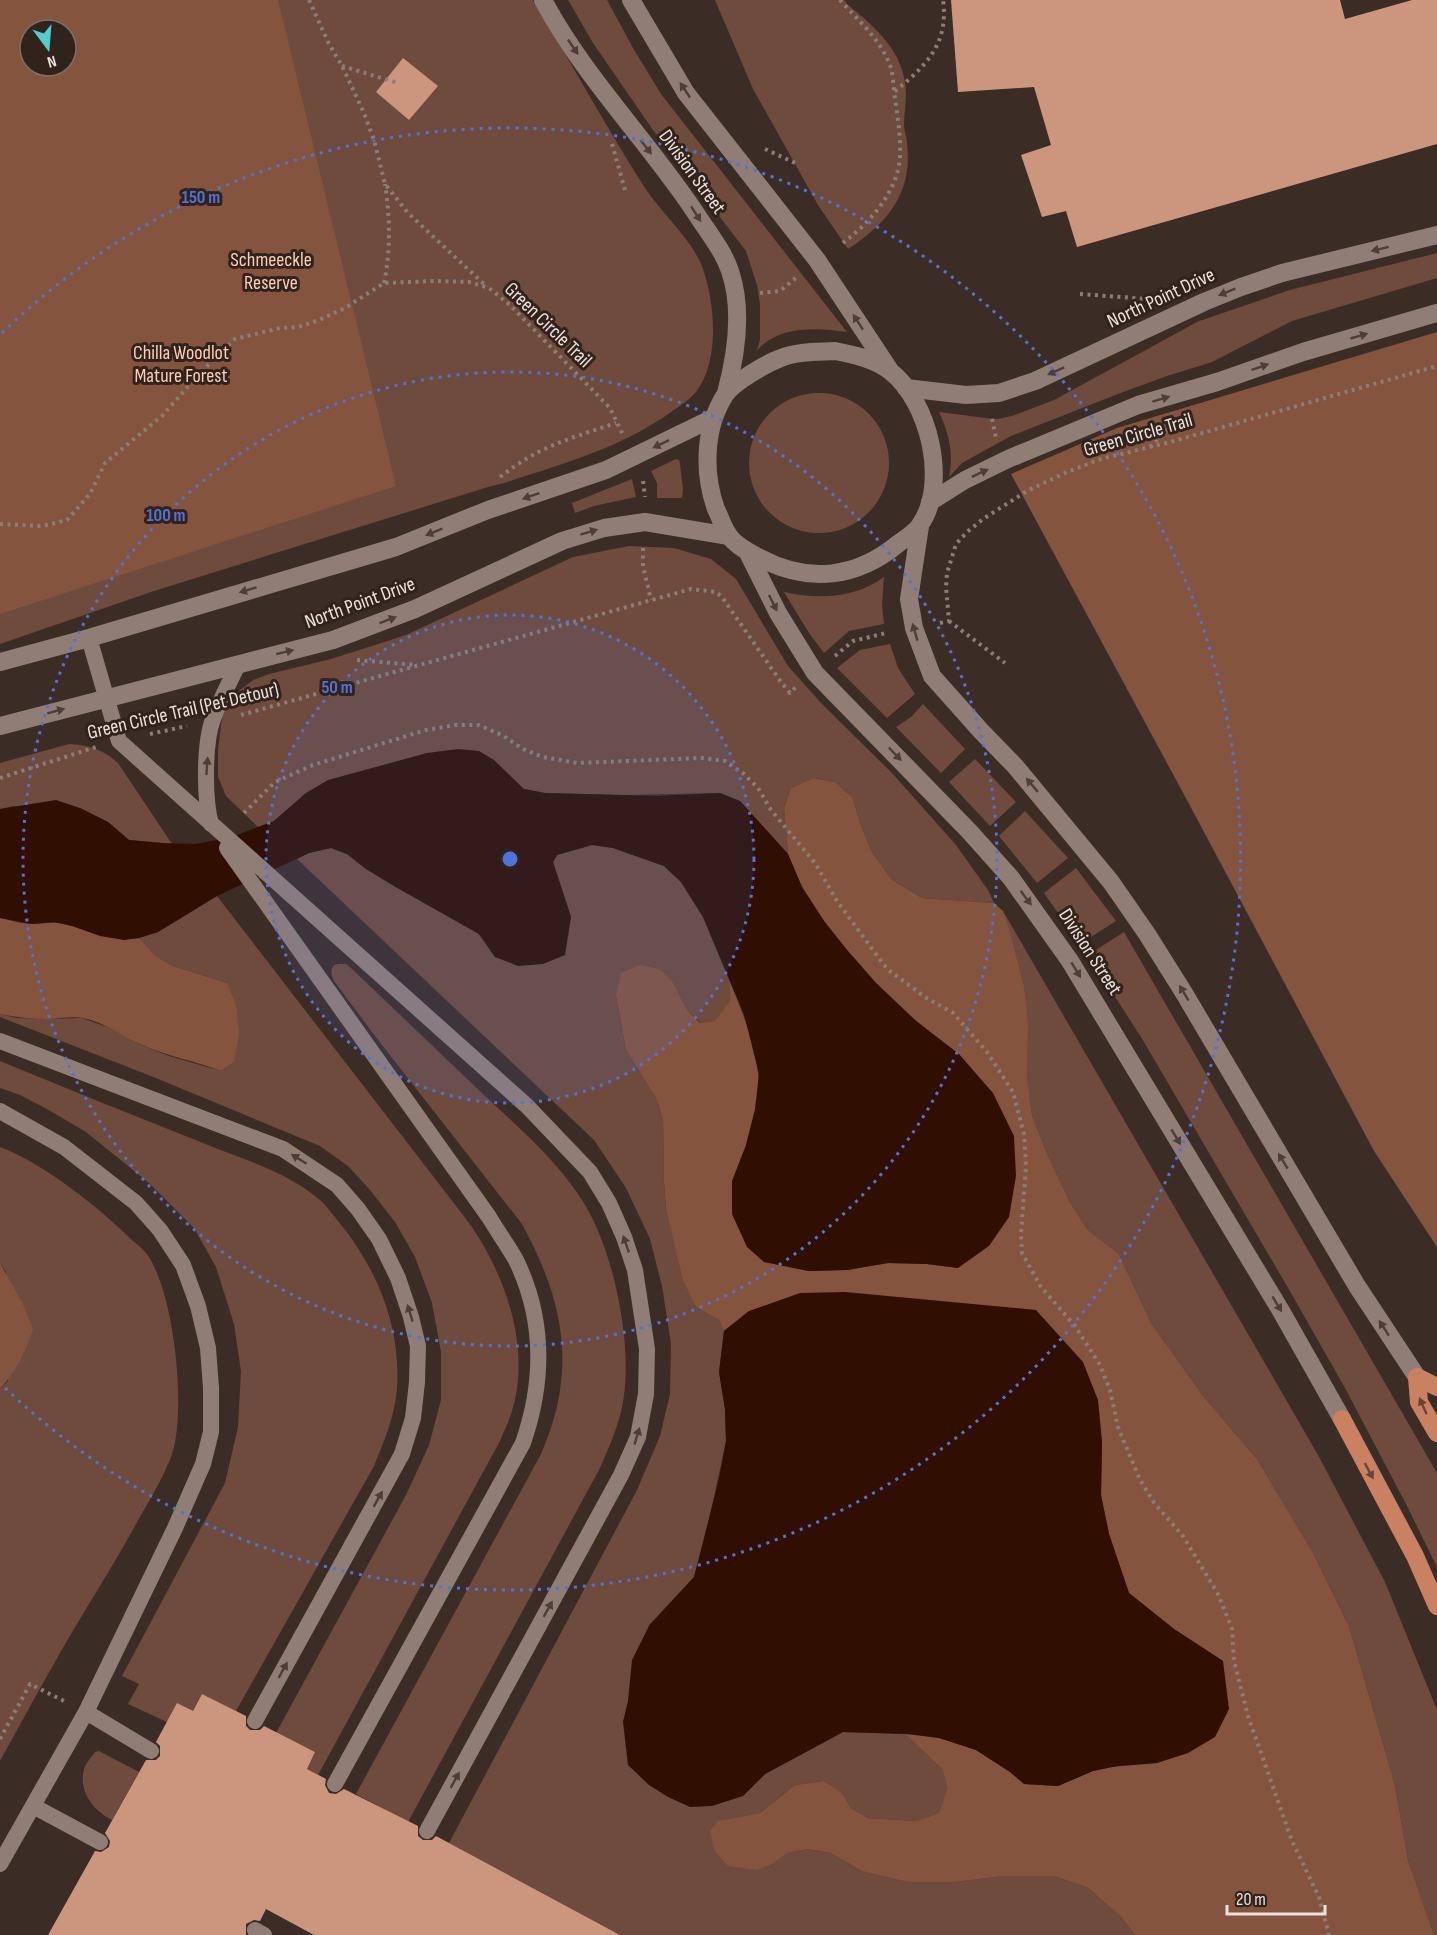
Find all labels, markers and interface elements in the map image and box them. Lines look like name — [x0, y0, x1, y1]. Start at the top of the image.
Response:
north arrow — [18, 18, 78, 78]
one-way arrow — [567, 39, 579, 55]
text: N — [45, 51, 58, 71]
one-way arrow — [679, 82, 691, 98]
street label: Division Street — [653, 125, 731, 219]
one-way arrow — [639, 139, 651, 154]
text: 150 m — [182, 187, 220, 208]
one-way arrow — [690, 206, 701, 222]
one-way arrow — [1370, 245, 1389, 254]
park label: Schmeeckle Reserve — [230, 248, 312, 295]
street label: North Point Drive — [1104, 263, 1218, 333]
street label: Green Circle Trail — [499, 277, 597, 373]
one-way arrow — [1218, 287, 1236, 297]
one-way arrow — [852, 315, 864, 331]
one-way arrow — [1350, 331, 1368, 340]
park label: Chilla Woodlot Mature Forest — [133, 341, 229, 388]
one-way arrow — [1251, 361, 1269, 371]
one-way arrow — [1047, 367, 1065, 377]
one-way arrow — [1152, 394, 1170, 403]
street label: Green Circle Trail — [1081, 408, 1195, 462]
one-way arrow — [652, 439, 669, 448]
one-way arrow — [972, 468, 989, 477]
one-way arrow — [522, 491, 540, 501]
text: 100 m — [147, 505, 186, 526]
one-way arrow — [580, 527, 598, 536]
one-way arrow — [425, 528, 443, 537]
street label: North Point Drive — [302, 572, 418, 634]
one-way arrow — [239, 586, 257, 595]
one-way arrow — [768, 595, 777, 612]
one-way arrow — [379, 614, 397, 624]
one-way arrow — [910, 623, 920, 641]
one-way arrow — [276, 646, 295, 656]
street label: Green Circle Trail (Pet Detour) — [85, 677, 281, 745]
text: 50 m — [321, 677, 353, 698]
one-way arrow — [48, 706, 66, 715]
one-way arrow — [887, 746, 901, 760]
one-way arrow — [202, 756, 211, 775]
one-way arrow — [1025, 777, 1038, 793]
centre of rings — [500, 849, 520, 869]
one-way arrow — [1020, 889, 1032, 905]
street label: Division Street — [1053, 904, 1127, 1000]
one-way arrow — [1070, 962, 1081, 978]
one-way arrow — [1179, 984, 1189, 1001]
one-way arrow — [1171, 1129, 1182, 1145]
one-way arrow — [1278, 1153, 1289, 1169]
one-way arrow — [291, 1154, 307, 1165]
one-way arrow — [621, 1235, 631, 1253]
one-way arrow — [1272, 1296, 1282, 1313]
one-way arrow — [405, 1304, 414, 1322]
one-way arrow — [1379, 1320, 1390, 1336]
one-way arrow — [1418, 1398, 1427, 1415]
one-way arrow — [633, 1427, 643, 1445]
one-way arrow — [1364, 1462, 1374, 1479]
one-way arrow — [373, 1491, 383, 1508]
one-way arrow — [543, 1600, 553, 1617]
one-way arrow — [278, 1661, 288, 1678]
one-way arrow — [450, 1771, 460, 1788]
scale bar — [1227, 1878, 1324, 1916]
text: 20 m — [1236, 1889, 1266, 1910]

